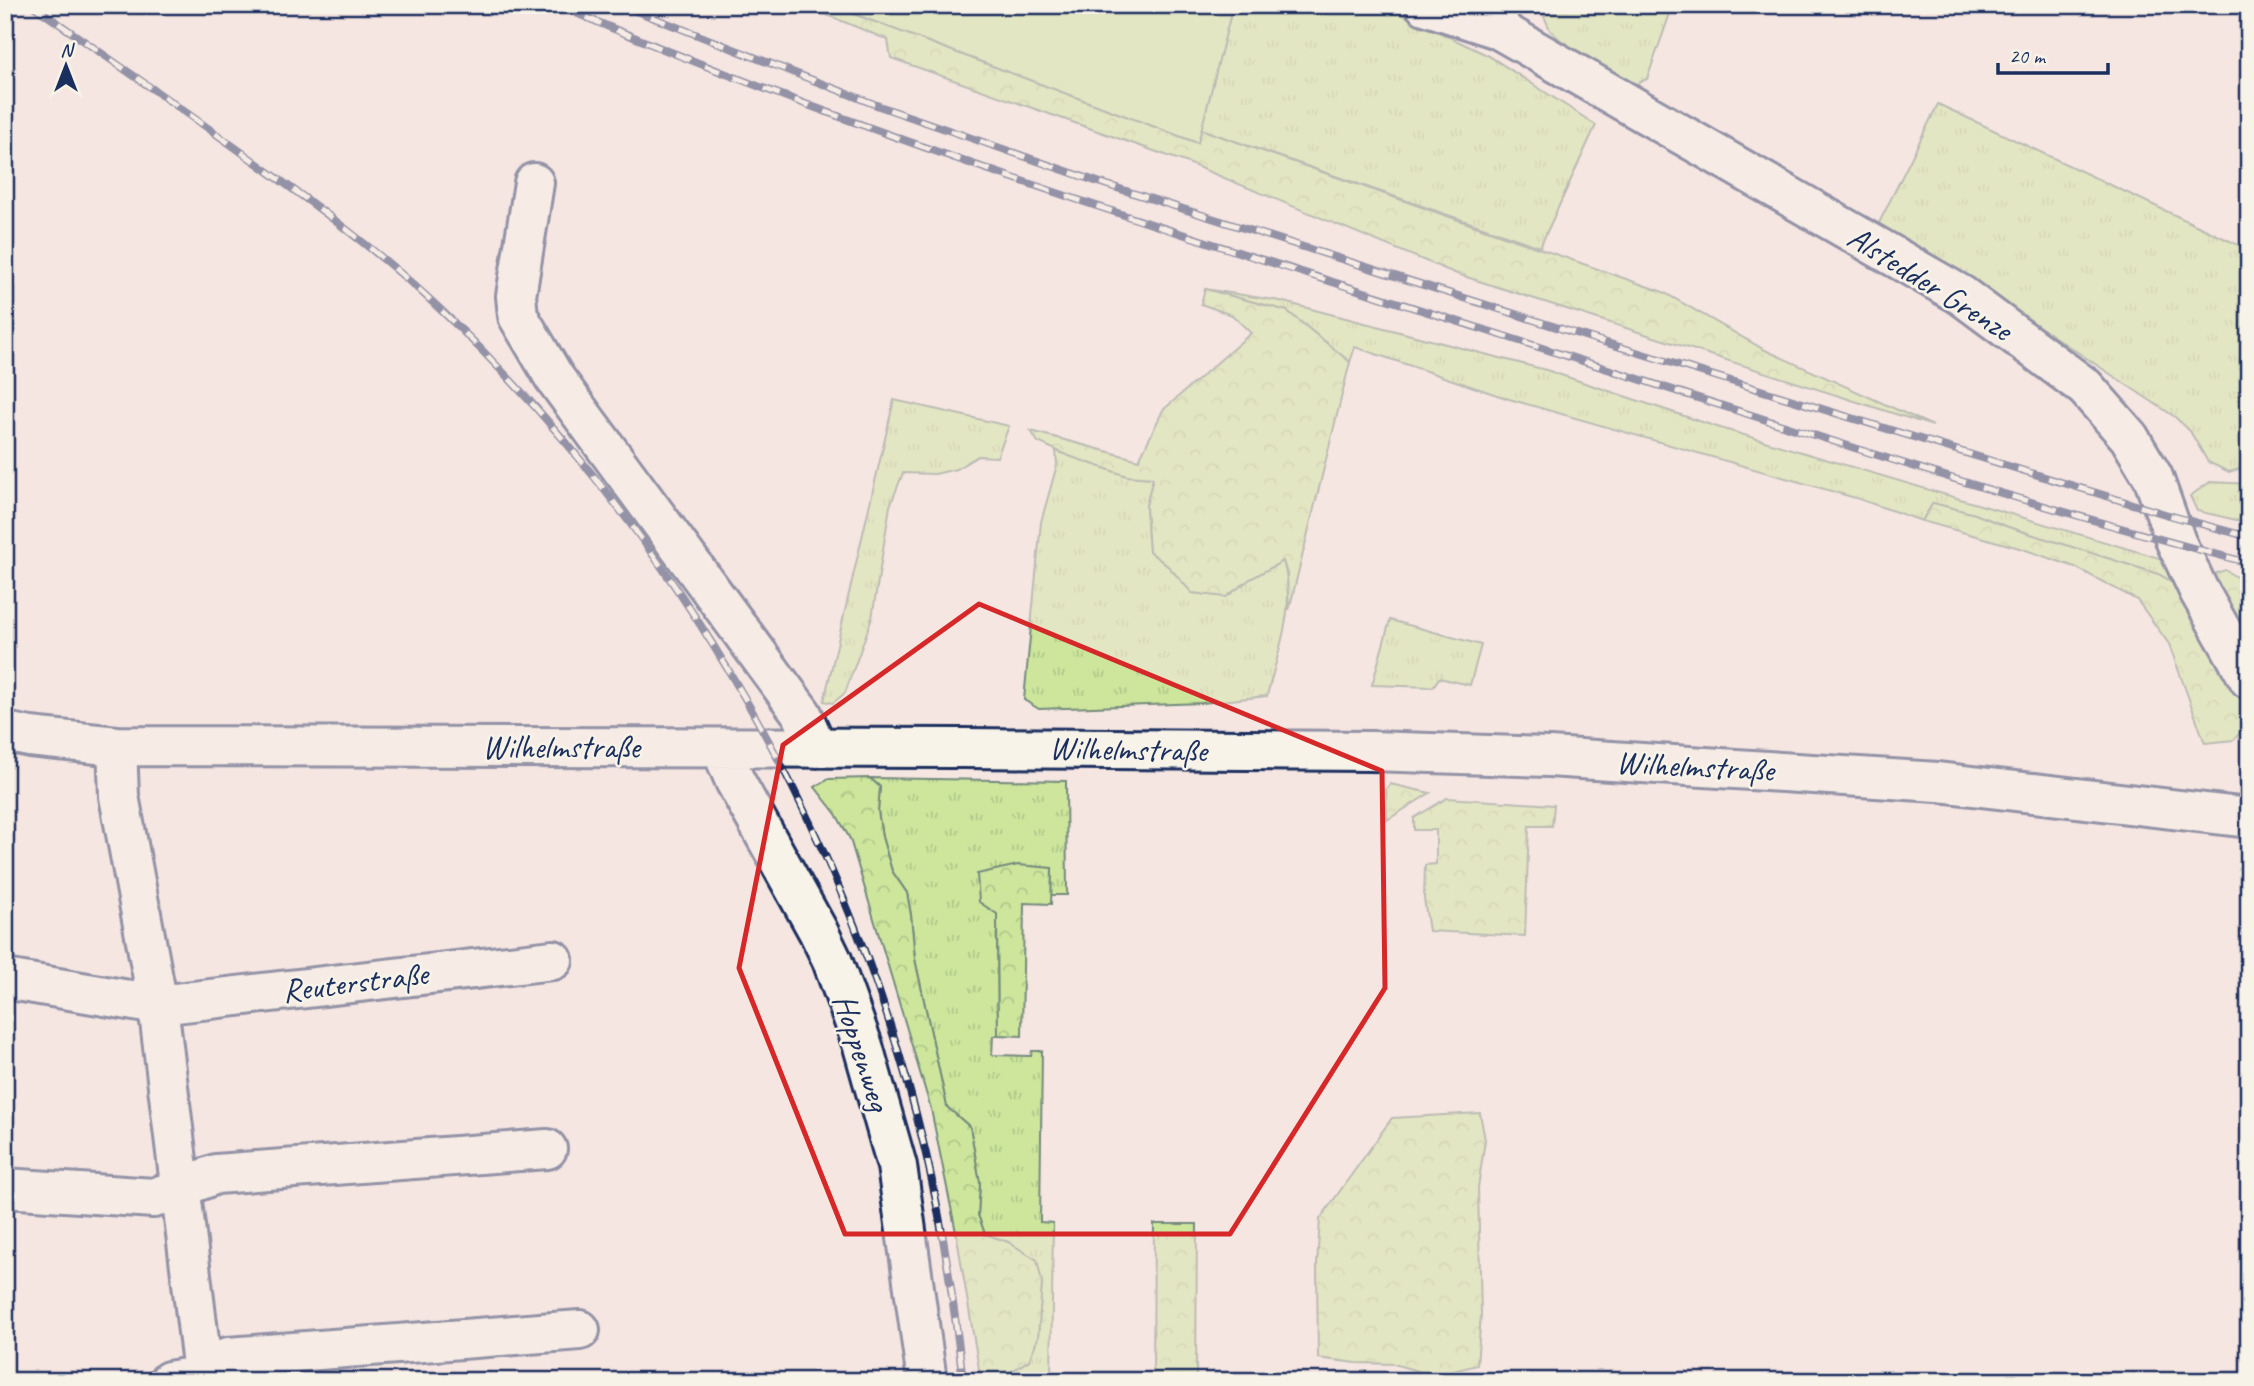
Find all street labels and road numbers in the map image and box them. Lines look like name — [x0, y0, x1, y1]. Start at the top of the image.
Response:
street label: Alstedder Grenze — [1840, 216, 2022, 351]
street label: Wilhelmstraße — [482, 726, 642, 768]
street label: Wilhelmstraße — [1049, 727, 1209, 771]
street label: Wilhelmstraße — [1615, 741, 1777, 791]
street label: Reuterstraße — [280, 952, 432, 1012]
street label: Hoppenweg — [823, 988, 901, 1118]

